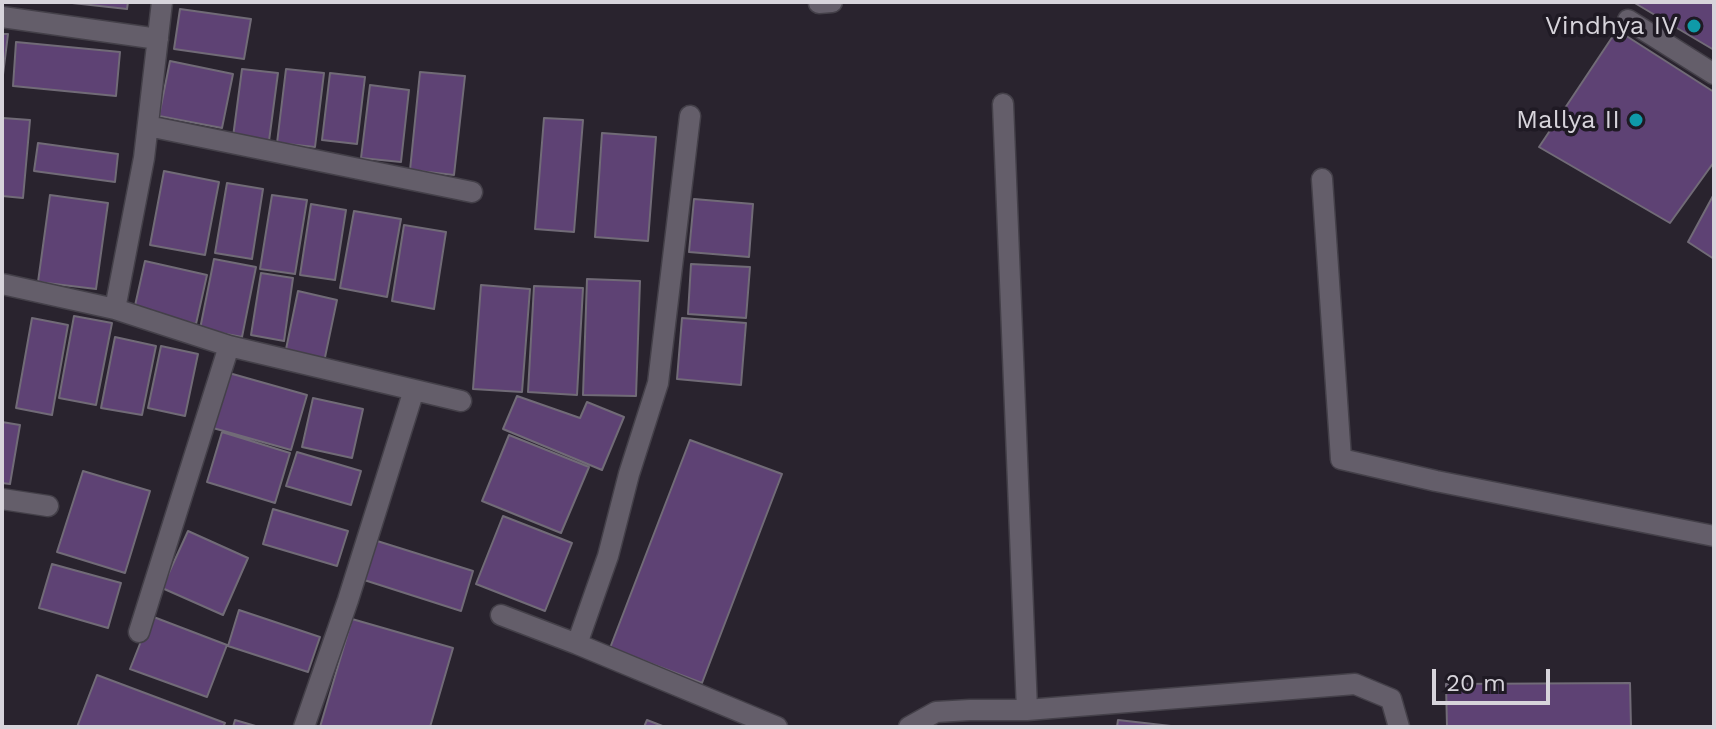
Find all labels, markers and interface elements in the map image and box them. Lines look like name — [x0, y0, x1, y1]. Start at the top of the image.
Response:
place label: Vindhya IV — [1545, 10, 1678, 42]
marker: Vindhya IV — [1685, 17, 1703, 35]
place label: Mallya II — [1516, 104, 1620, 136]
marker: Mallya II — [1627, 111, 1645, 129]
scale bar — [1436, 653, 1554, 703]
text: 20 m — [1446, 669, 1506, 697]

